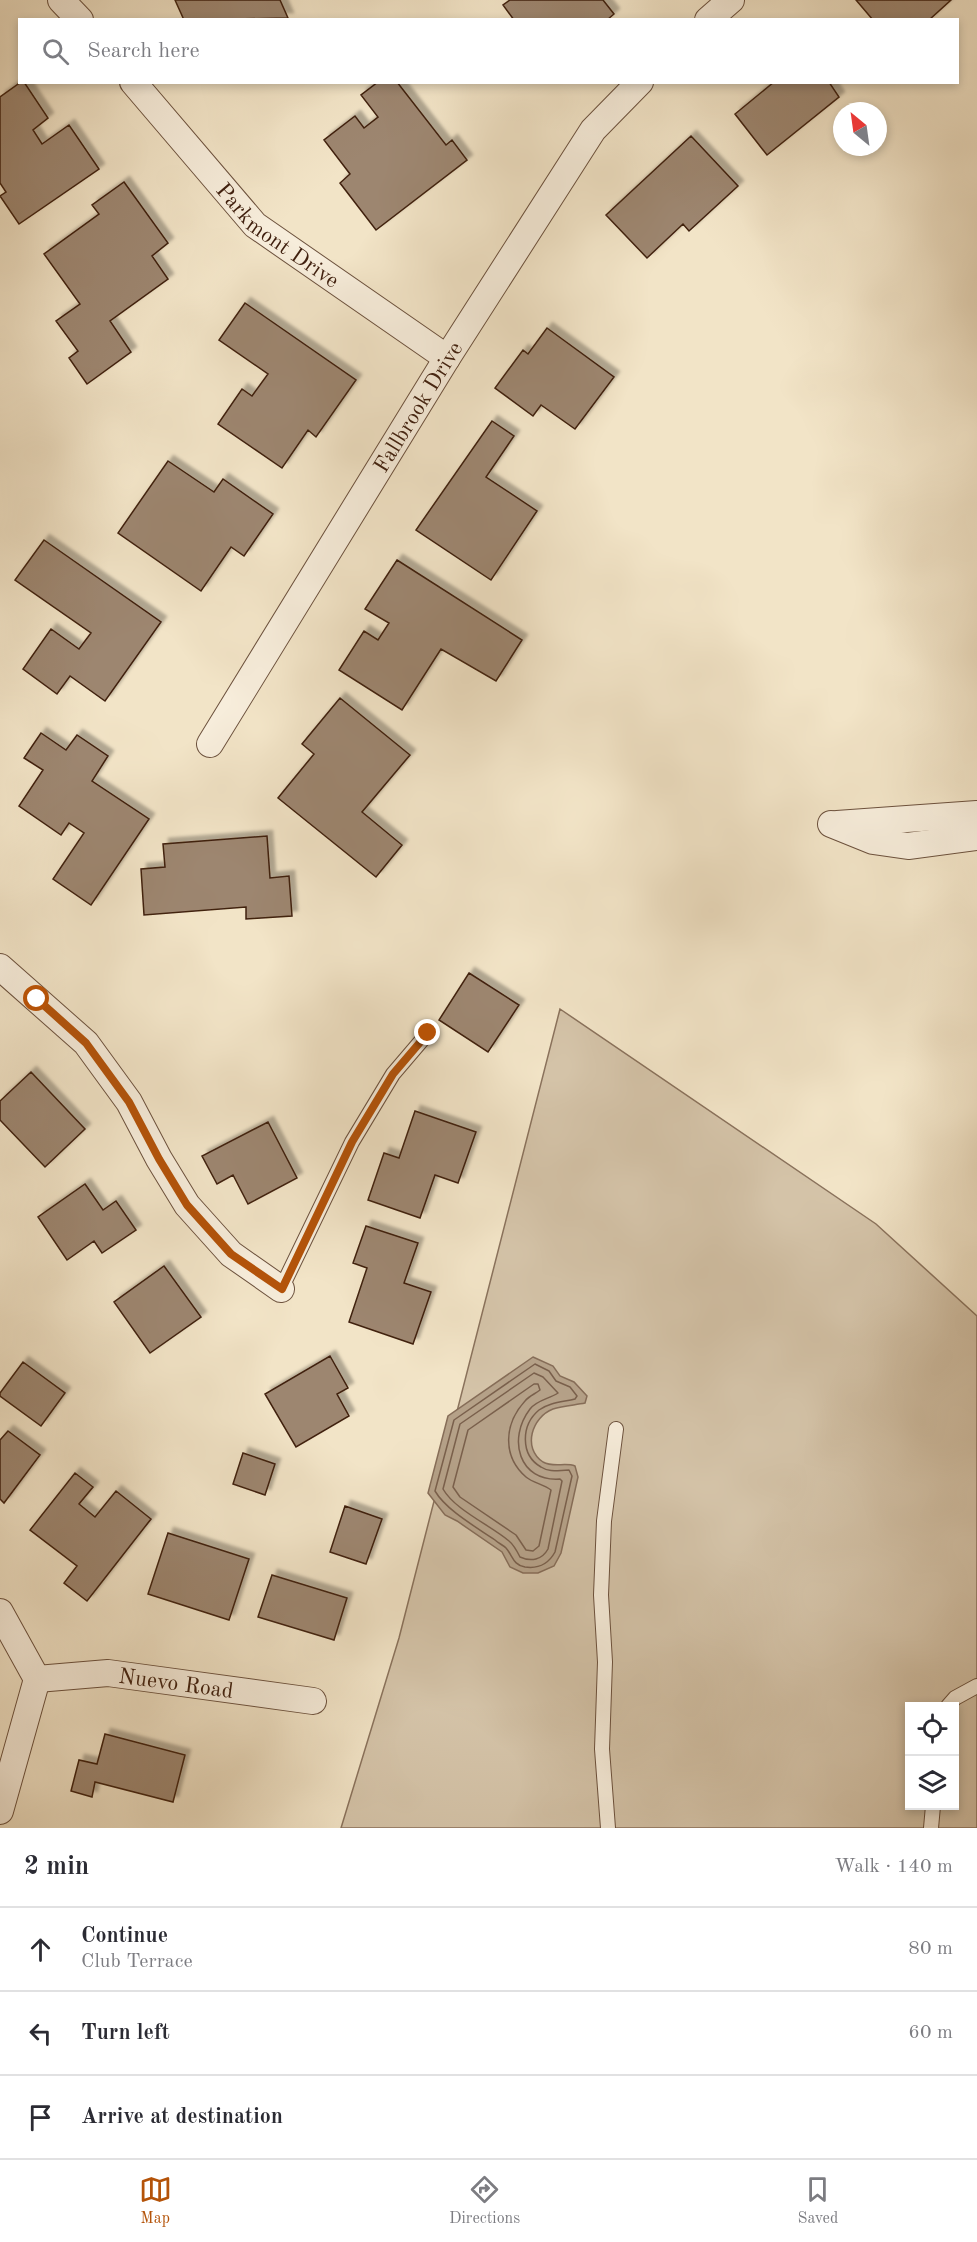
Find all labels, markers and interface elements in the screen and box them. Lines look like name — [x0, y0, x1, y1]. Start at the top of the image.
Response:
search box — [18, 18, 959, 84]
icon: search — [39, 35, 72, 68]
text: Search here — [87, 40, 200, 62]
north arrow — [833, 102, 887, 156]
street label: Parkmont Drive — [211, 179, 343, 293]
street label: Fallbrook Drive — [371, 338, 467, 477]
route start — [23, 985, 49, 1011]
route end — [414, 1019, 440, 1045]
street label: Nuevo Road — [117, 1666, 235, 1703]
map controls — [905, 1702, 959, 1810]
button: locate — [905, 1702, 959, 1756]
button: layers — [905, 1756, 959, 1810]
text: 2 min — [24, 1854, 89, 1880]
text: Walk · 140 m — [834, 1857, 953, 1877]
text: Continue — [81, 1925, 168, 1947]
icon: ahead — [24, 1933, 57, 1966]
text: 80 m — [908, 1939, 953, 1959]
text: Club Terrace — [81, 1952, 193, 1972]
icon: left — [24, 2017, 57, 2050]
text: Turn left — [81, 2022, 170, 2044]
text: 60 m — [908, 2023, 953, 2043]
icon: arrive — [24, 2101, 57, 2134]
text: Arrive at destination — [81, 2106, 283, 2128]
tab: Map — [139, 2173, 172, 2229]
tab: Directions — [449, 2173, 520, 2229]
tab: Saved — [798, 2173, 838, 2229]

